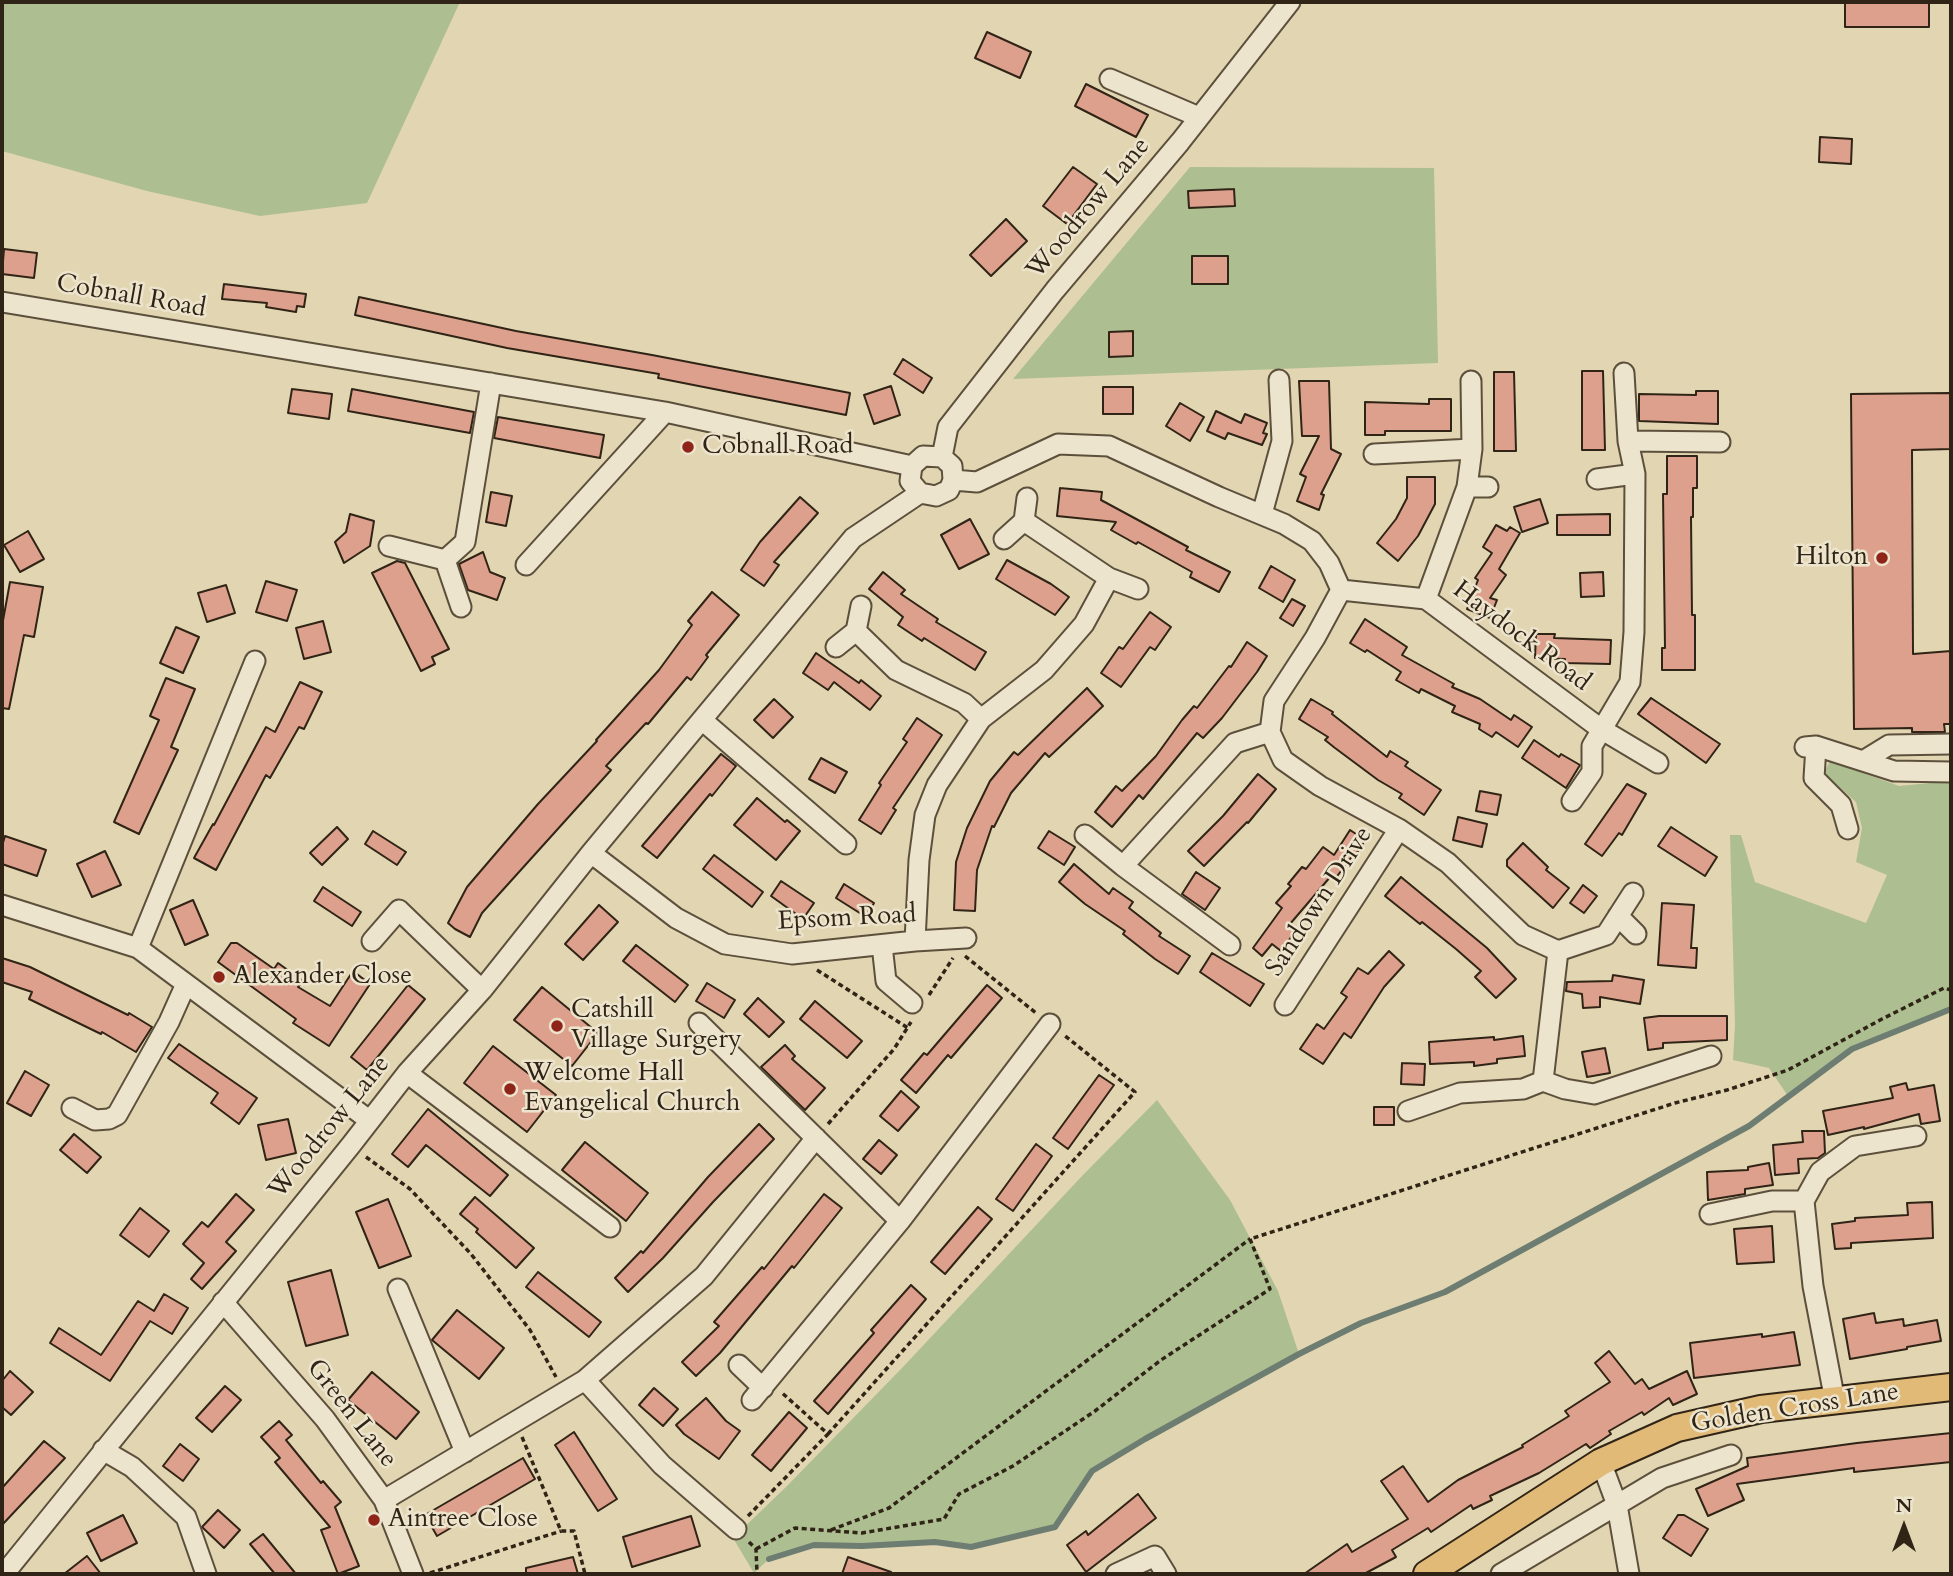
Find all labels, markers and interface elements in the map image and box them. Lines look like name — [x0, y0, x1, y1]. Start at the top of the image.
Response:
street label: Woodrow Lane — [1021, 132, 1157, 286]
street label: Cobnall Road — [54, 269, 208, 325]
place label: Cobnall Road — [702, 431, 853, 463]
marker: Cobnall Road — [680, 439, 696, 455]
place label: Hilton — [1795, 542, 1868, 574]
marker: Hilton — [1874, 550, 1890, 566]
street label: Haydock Road — [1446, 575, 1596, 699]
street label: Sandown Drive — [1260, 821, 1380, 983]
street label: Epsom Road — [777, 900, 917, 938]
place label: Alexander Close — [233, 961, 412, 993]
marker: Alexander Close — [211, 969, 227, 985]
place label: Catshill Village Surgery — [571, 995, 742, 1056]
marker: Catshill Village Surgery — [549, 1018, 565, 1034]
street label: Woodrow Lane — [263, 1050, 397, 1206]
place label: Welcome Hall Evangelical Church — [524, 1058, 740, 1120]
marker: Welcome Hall Evangelical Church — [502, 1081, 518, 1097]
street label: Green Lane — [299, 1354, 403, 1474]
street label: Golden Cross Lane — [1689, 1377, 1901, 1441]
north arrow — [1869, 1492, 1939, 1562]
text: N — [1896, 1493, 1912, 1519]
place label: Aintree Close — [388, 1504, 538, 1536]
marker: Aintree Close — [366, 1512, 382, 1528]

